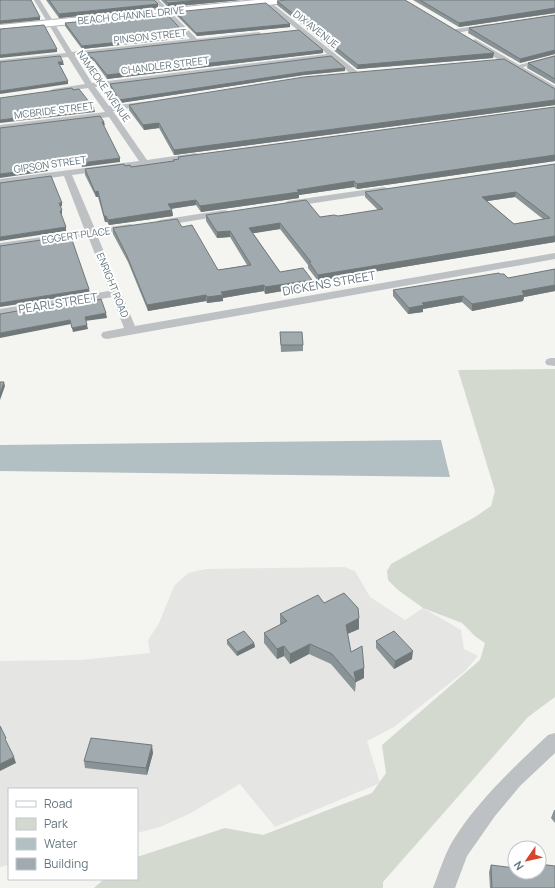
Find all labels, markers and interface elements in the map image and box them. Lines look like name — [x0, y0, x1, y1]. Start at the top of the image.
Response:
street label: BEACH CHANNEL DRIVE — [77, 2, 185, 28]
street label: DIX AVENUE — [290, 7, 342, 51]
street label: PINSON STREET — [113, 25, 187, 47]
street label: NAMEOKE AVENUE — [74, 47, 134, 125]
street label: CHANDLER STREET — [120, 53, 210, 77]
street label: MCBRIDE STREET — [13, 98, 95, 122]
street label: GIPSON STREET — [13, 152, 87, 176]
street label: EGGERT PLACE — [41, 223, 112, 247]
street label: ENRIGHT ROAD — [94, 250, 133, 320]
street label: DICKENS STREET — [281, 266, 378, 300]
street label: PEARL STREET — [17, 288, 100, 318]
legend — [8, 788, 138, 880]
text: Road — [44, 795, 72, 812]
text: Park — [44, 815, 69, 832]
text: Water — [44, 835, 78, 852]
north arrow — [507, 840, 547, 880]
text: Building — [44, 855, 88, 872]
text: N — [510, 858, 527, 873]

